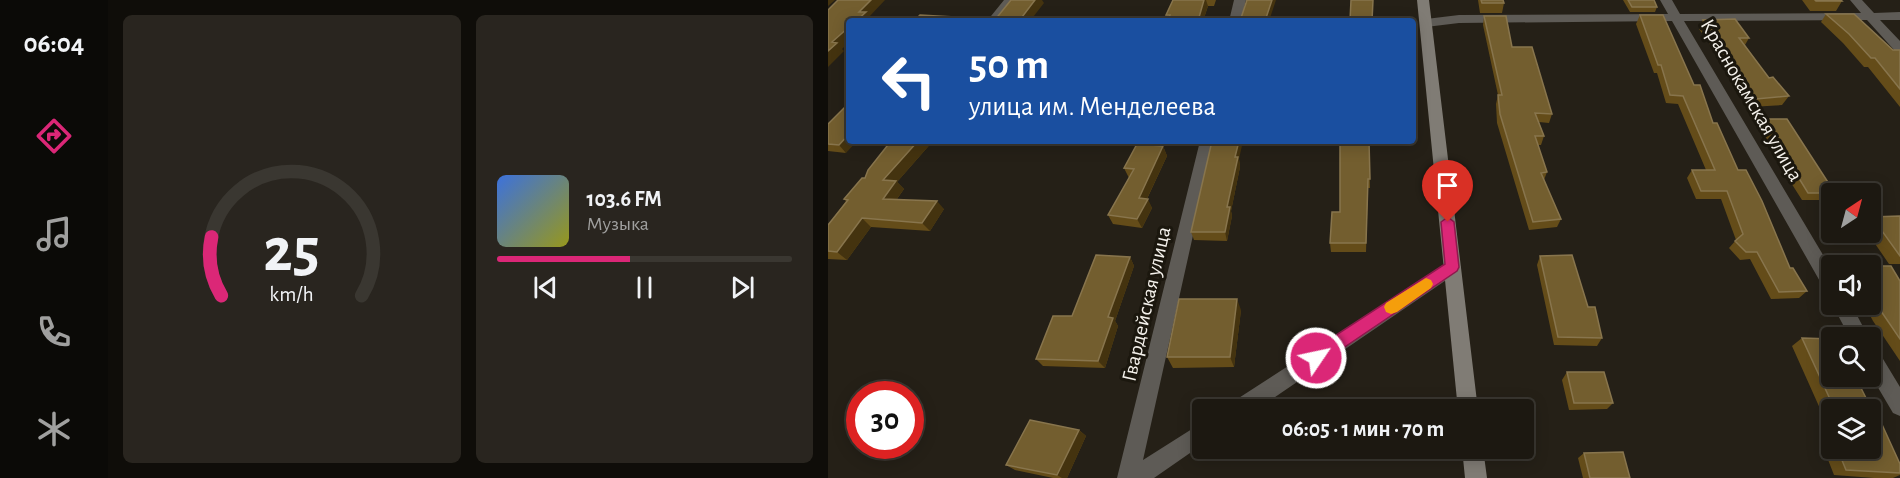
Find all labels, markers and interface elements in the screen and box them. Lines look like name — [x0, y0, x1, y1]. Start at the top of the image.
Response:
street label: Краснокамская улица — [1697, 16, 1807, 185]
text: 06:04 — [24, 30, 84, 57]
icon: left — [870, 42, 948, 120]
text: 50 m — [969, 44, 1049, 86]
text: улица им. Менделеева — [969, 93, 1216, 120]
icon: directions — [33, 115, 75, 157]
pin — [1422, 160, 1473, 222]
icon: arrive — [1431, 169, 1464, 202]
north arrow — [1821, 183, 1881, 243]
map controls — [1821, 183, 1881, 459]
text: 103.6 FM — [587, 188, 662, 210]
icon: music — [33, 213, 75, 255]
text: Музыка — [587, 214, 649, 234]
text: 25 — [264, 220, 320, 282]
street label: Гвардейская улица — [1118, 224, 1175, 384]
button: sound — [1821, 255, 1881, 315]
icon: previous — [529, 271, 562, 304]
icon: pause — [628, 271, 661, 304]
icon: next — [726, 271, 759, 304]
text: km/h — [270, 284, 314, 305]
icon: phone — [33, 311, 75, 353]
position arrow — [1284, 326, 1348, 390]
button: search — [1821, 327, 1881, 387]
speed limit sign: 30 — [846, 381, 924, 459]
button: layers — [1821, 399, 1881, 459]
icon: climate — [33, 408, 75, 450]
text: 06:05 · 1 мин · 70 m — [1282, 418, 1444, 440]

